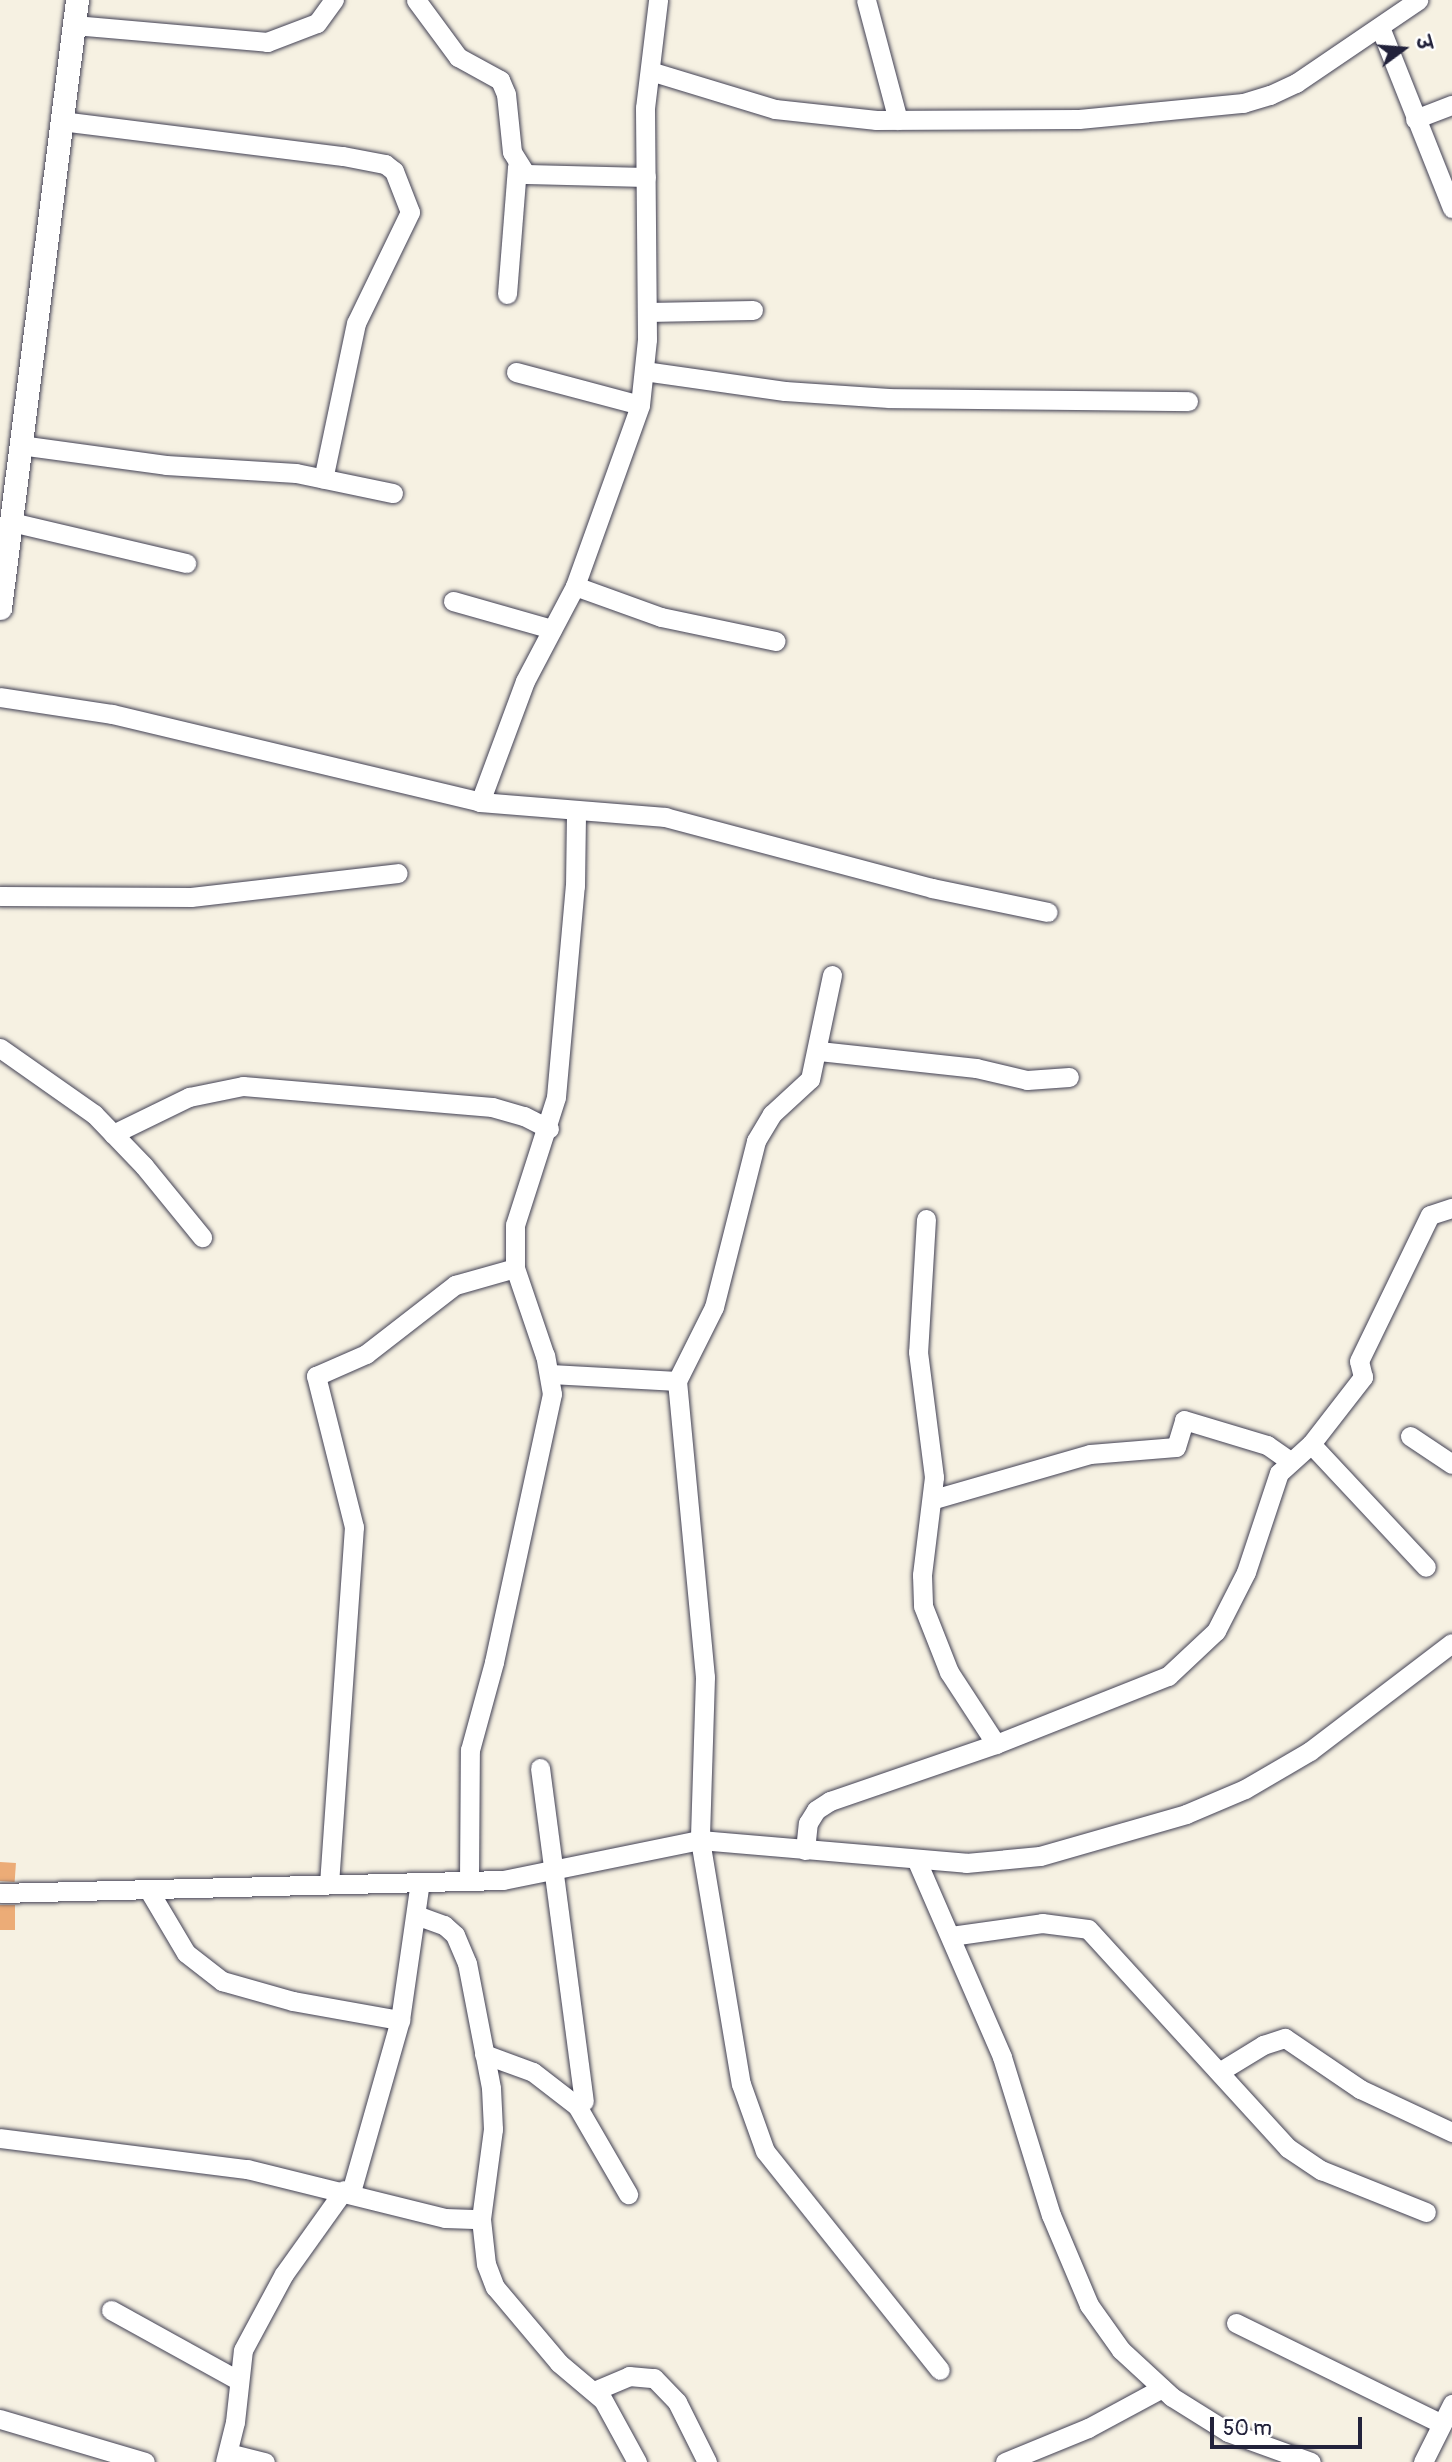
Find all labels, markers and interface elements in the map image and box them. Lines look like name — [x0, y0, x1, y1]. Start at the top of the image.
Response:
north arrow — [1368, 14, 1438, 84]
text: उ — [1410, 34, 1436, 53]
scale bar — [1214, 2402, 1366, 2446]
text: 50 m — [1223, 2415, 1272, 2442]

